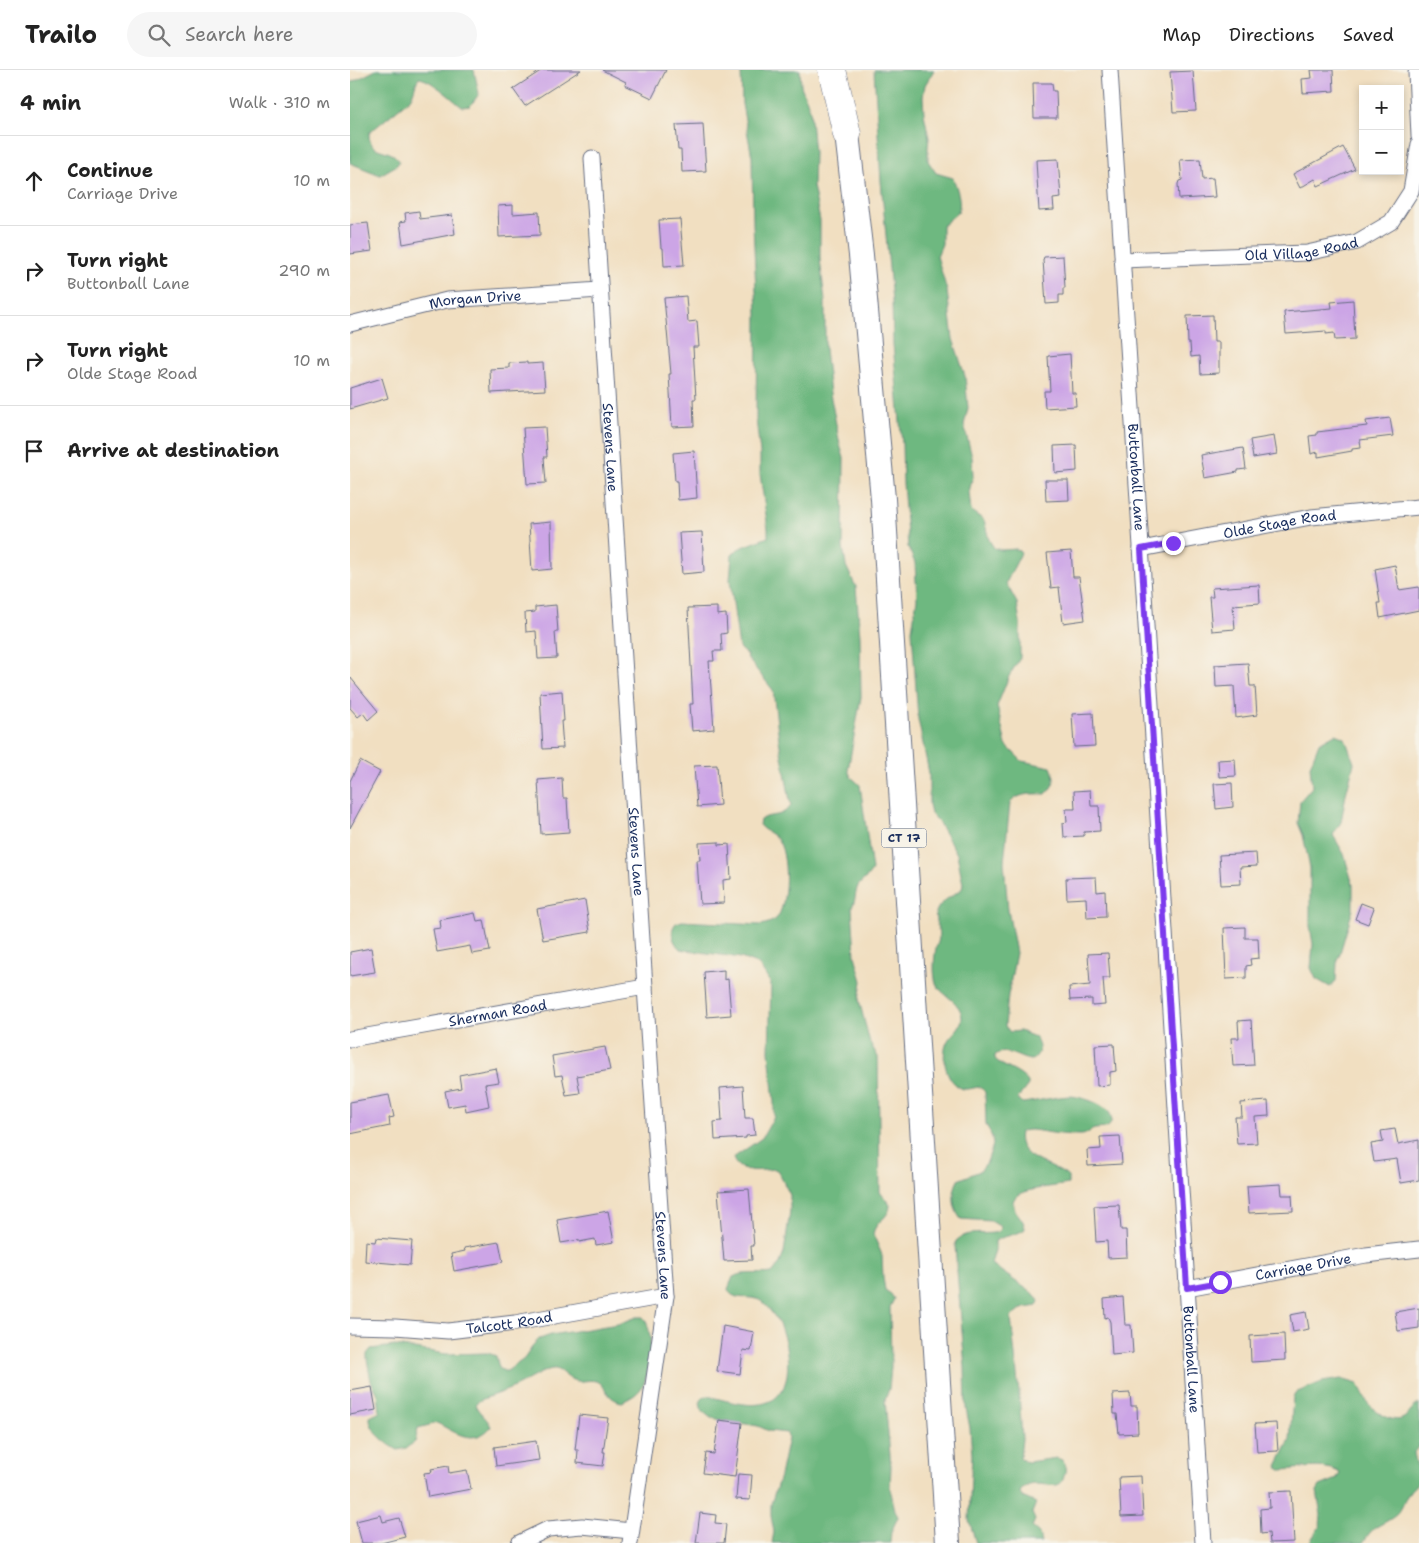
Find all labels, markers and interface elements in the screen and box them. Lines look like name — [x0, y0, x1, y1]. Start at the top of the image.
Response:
search box — [127, 12, 477, 57]
text: Trailo — [25, 19, 97, 51]
icon: search — [145, 21, 173, 49]
text: Search here — [185, 22, 294, 47]
text: Map — [1163, 23, 1201, 47]
text: Directions — [1229, 23, 1315, 47]
text: Saved — [1343, 23, 1394, 47]
map controls — [1359, 85, 1404, 175]
button: + — [1359, 85, 1404, 130]
text: 4 min — [20, 89, 81, 117]
text: Walk · 310 m — [229, 92, 330, 113]
button: − — [1359, 130, 1404, 175]
text: Continue — [67, 158, 153, 183]
icon: ahead — [20, 167, 48, 195]
text: 10 m — [293, 170, 330, 191]
text: Carriage Drive — [67, 183, 178, 204]
street label: Old Village Road — [1244, 233, 1360, 264]
text: Turn right — [67, 248, 168, 273]
icon: right — [20, 257, 48, 285]
text: 290 m — [278, 260, 330, 281]
text: Buttonball Lane — [67, 273, 190, 294]
street label: Morgan Drive — [427, 286, 522, 313]
text: Turn right — [67, 338, 168, 363]
icon: right — [20, 347, 48, 375]
text: 10 m — [293, 350, 330, 371]
text: Olde Stage Road — [67, 363, 197, 384]
street label: Stevens Lane — [599, 402, 622, 493]
street label: Buttonball Lane — [1124, 423, 1149, 531]
icon: arrive — [20, 437, 48, 465]
text: Arrive at destination — [67, 438, 279, 463]
street label: Olde Stage Road — [1222, 506, 1337, 542]
route end — [1162, 532, 1185, 555]
street label: Stevens Lane — [625, 807, 648, 897]
road number: CT 17 — [882, 828, 926, 848]
street label: Sherman Road — [447, 995, 548, 1030]
street label: Stevens Lane — [651, 1211, 675, 1301]
street label: Carriage Drive — [1254, 1249, 1353, 1284]
route start — [1209, 1271, 1232, 1294]
street label: Buttonball Lane — [1179, 1305, 1204, 1414]
street label: Talcott Road — [465, 1307, 554, 1338]

